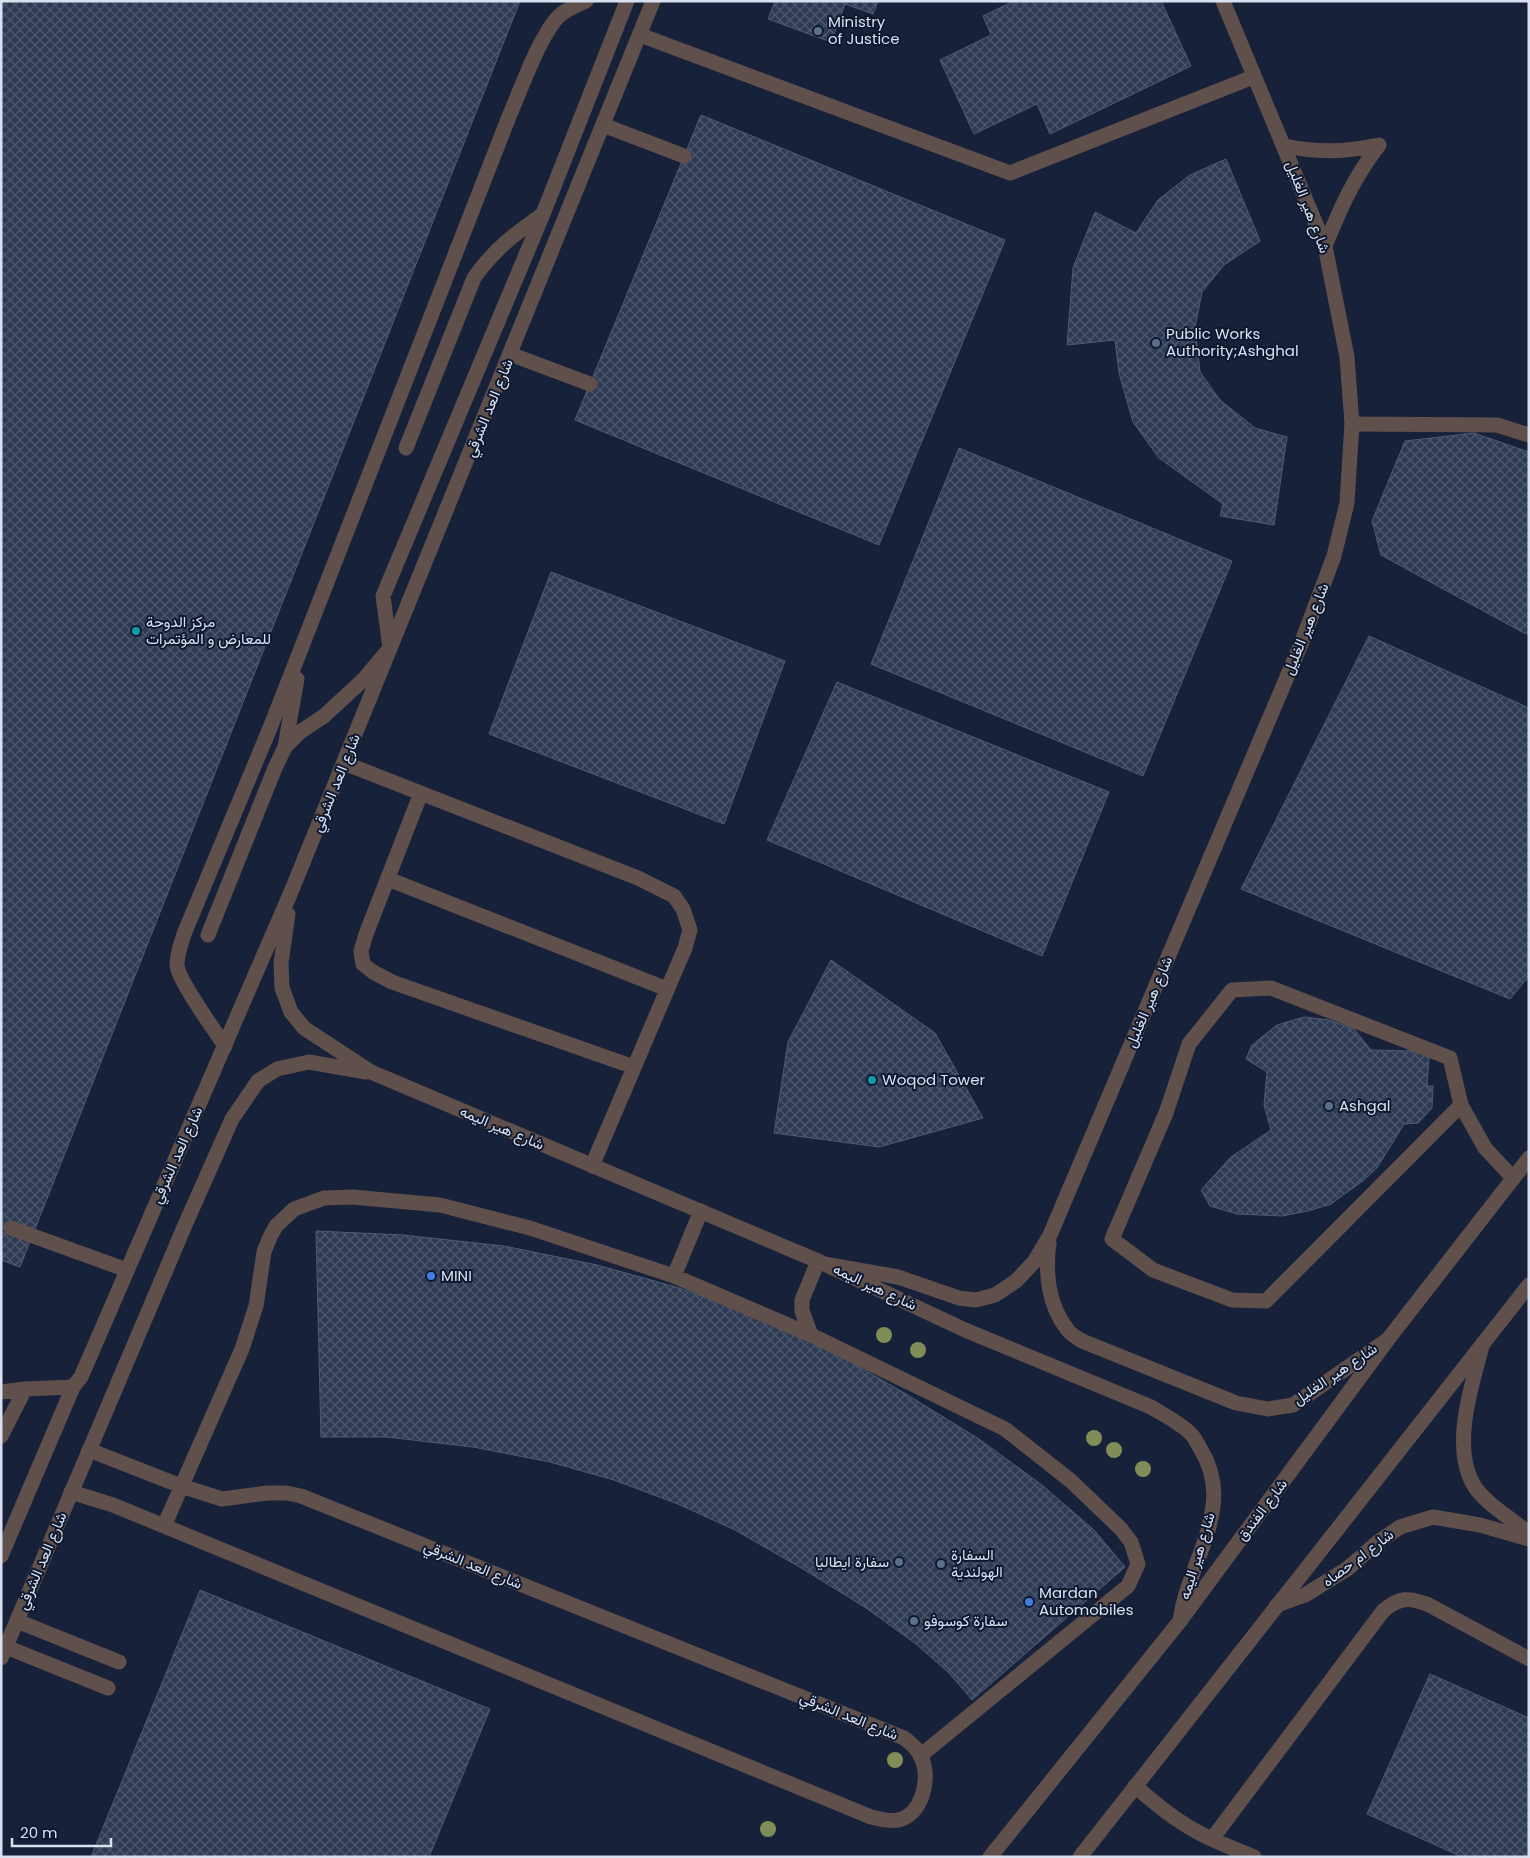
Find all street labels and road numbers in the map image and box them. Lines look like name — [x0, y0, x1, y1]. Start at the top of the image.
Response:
street label: شارع هير الغليل — [1280, 158, 1336, 257]
street label: شارع العد الشرقي — [459, 355, 521, 461]
street label: شارع هير الغليل — [1278, 580, 1335, 678]
street label: شارع العد الشرقي — [306, 730, 368, 836]
street label: شارع هير الغليل — [1120, 953, 1178, 1051]
street label: شارع هير اليمه — [456, 1100, 548, 1156]
street label: شارع العد الشرقي — [146, 1103, 210, 1208]
street label: شارع هير اليمه — [830, 1258, 921, 1316]
street label: شارع هير الغليل — [1288, 1338, 1382, 1410]
street label: شارع الفندق — [1231, 1474, 1293, 1546]
street label: شارع العد الشرقي — [11, 1509, 74, 1614]
street label: شارع هير اليمه — [1173, 1510, 1221, 1602]
street label: شارع ام حصاه — [1318, 1524, 1398, 1592]
street label: شارع العد الشرقي — [420, 1535, 526, 1597]
street label: شارع العد الشرقي — [796, 1686, 902, 1748]

